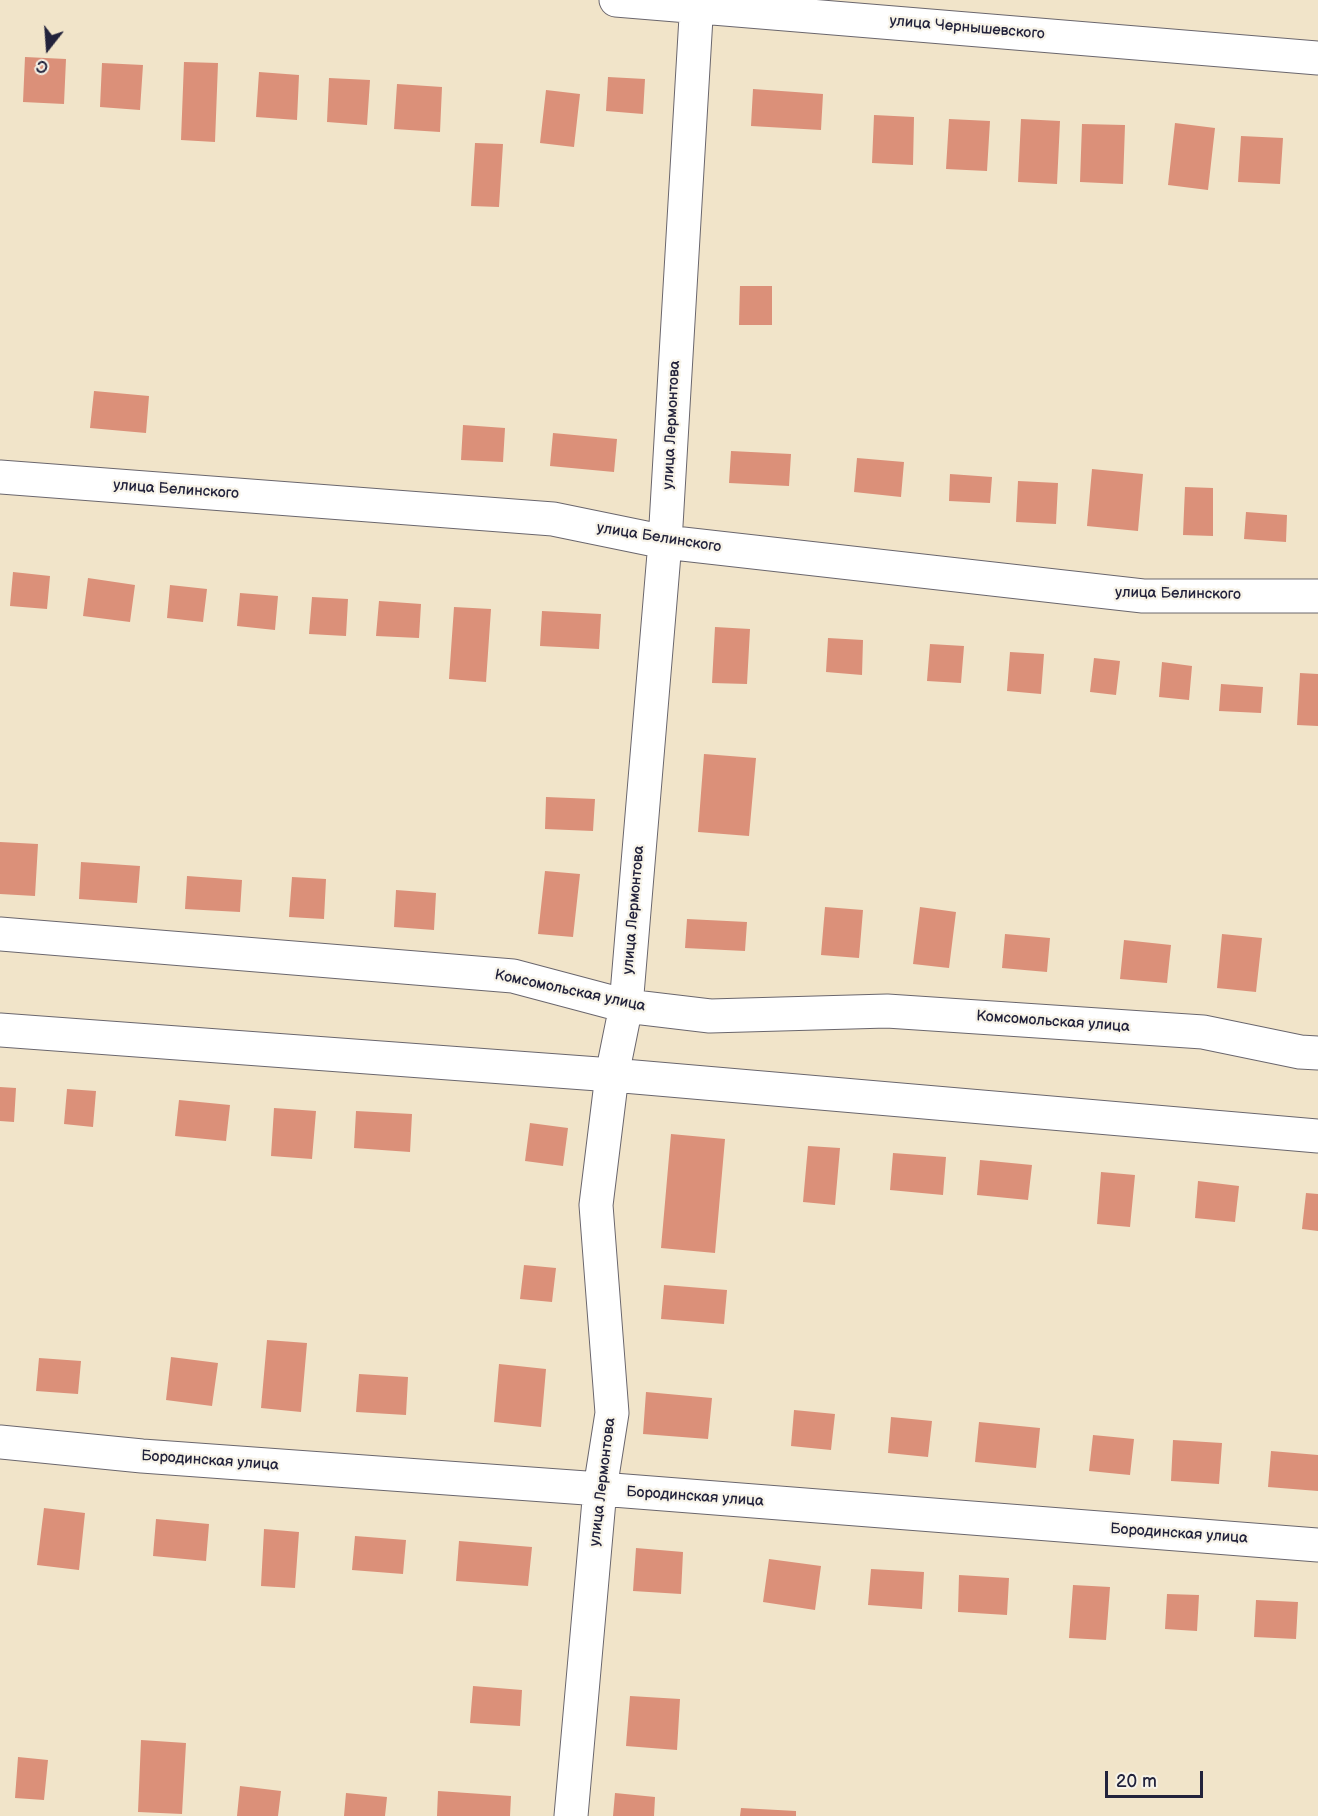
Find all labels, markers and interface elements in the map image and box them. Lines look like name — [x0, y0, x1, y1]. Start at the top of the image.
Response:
street label: улица Чернышевского — [889, 12, 1045, 44]
north arrow — [18, 18, 78, 78]
text: С — [34, 55, 51, 76]
street label: улица Лермонтова — [660, 360, 684, 490]
street label: улица Белинского — [113, 477, 239, 503]
street label: улица Белинского — [595, 519, 723, 557]
street label: улица Белинского — [1115, 584, 1241, 604]
street label: улица Лермонтова — [619, 845, 649, 975]
street label: Комсомольская улица — [493, 966, 647, 1016]
street label: Комсомольская улица — [976, 1008, 1130, 1036]
street label: улица Лермонтова — [586, 1417, 620, 1547]
street label: Бородинская улица — [141, 1447, 279, 1475]
street label: Бородинская улица — [626, 1483, 764, 1511]
street label: Бородинская улица — [1110, 1520, 1248, 1548]
scale bar — [1108, 1759, 1206, 1797]
text: 20 m — [1116, 1771, 1157, 1792]

